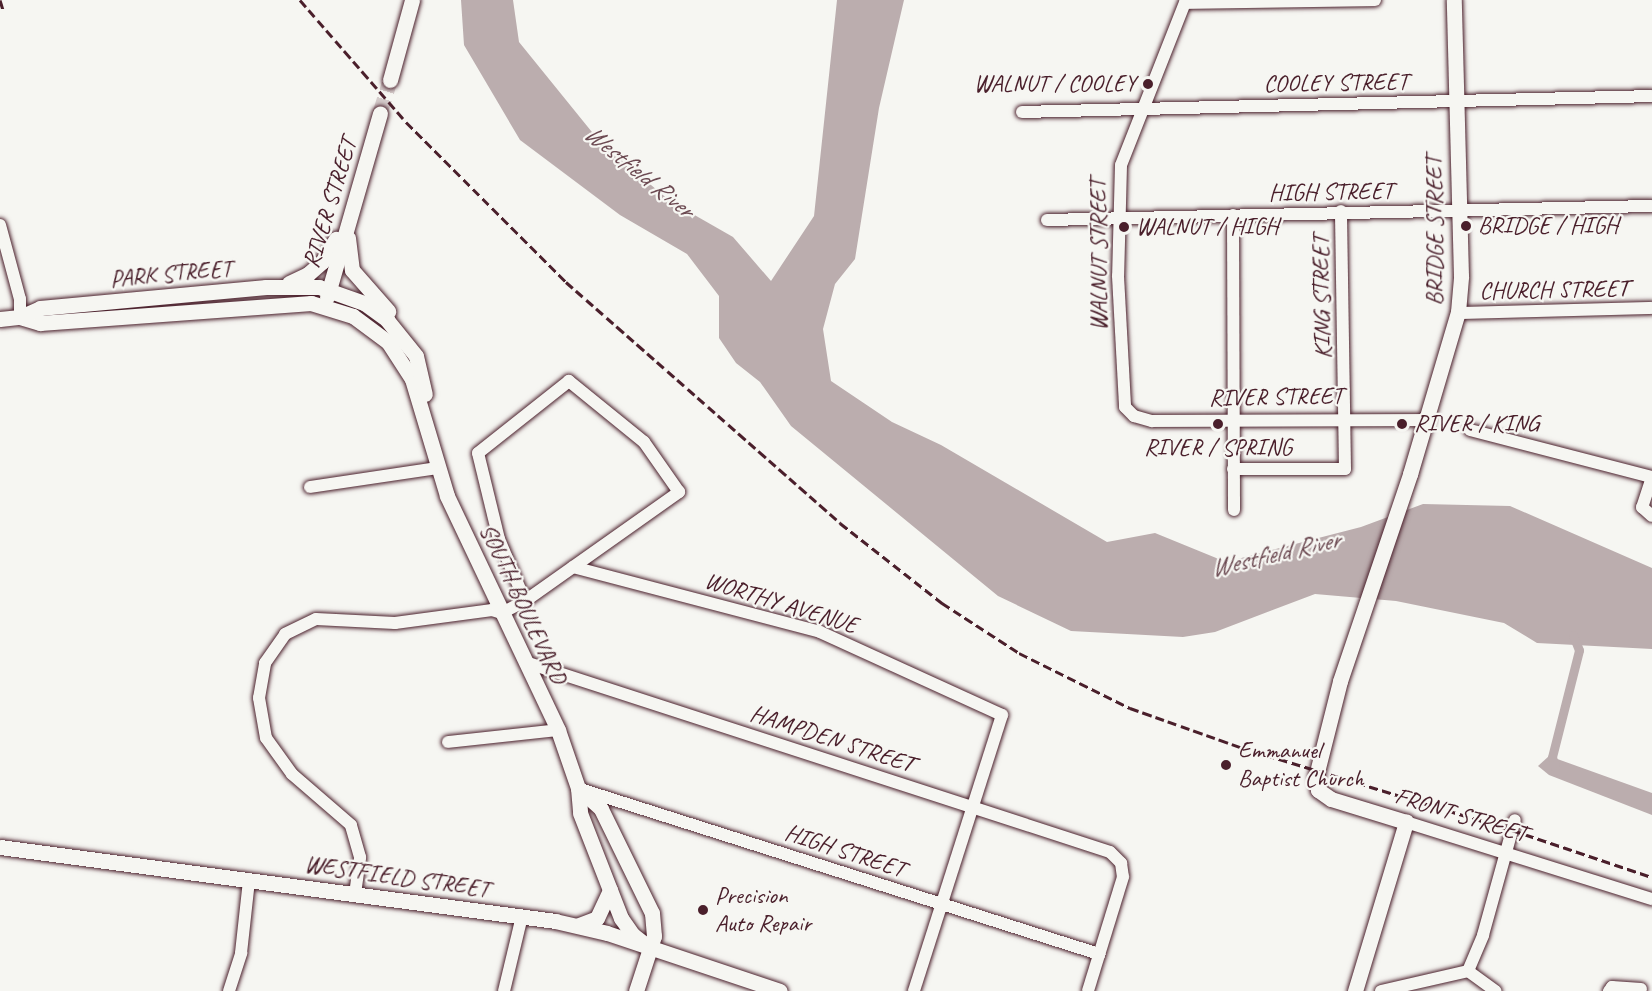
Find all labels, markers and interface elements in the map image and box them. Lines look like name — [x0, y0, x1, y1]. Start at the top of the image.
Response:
street label: COOLEY STREET — [1263, 67, 1409, 99]
place label: WALNUT / COOLEY — [974, 70, 1136, 98]
marker: WALNUT / COOLEY — [1141, 77, 1155, 91]
water label: Westfield River — [578, 117, 700, 225]
street label: RIVER STREET — [297, 134, 363, 272]
street label: BRIDGE STREET — [1421, 157, 1449, 305]
street label: HIGH STREET — [1268, 177, 1394, 207]
street label: WALNUT STREET — [1085, 179, 1113, 331]
place label: BRIDGE / HIGH — [1478, 212, 1618, 240]
place label: WALNUT / HIGH — [1136, 213, 1278, 241]
marker: BRIDGE / HIGH — [1459, 219, 1473, 233]
marker: WALNUT / HIGH — [1117, 220, 1131, 234]
street label: KING STREET — [1307, 235, 1337, 359]
street label: PARK STREET — [109, 254, 233, 294]
street label: CHURCH STREET — [1479, 274, 1629, 306]
street label: RIVER STREET — [1208, 381, 1344, 413]
place label: RIVER / KING — [1414, 410, 1539, 438]
marker: RIVER / SPRING — [1211, 417, 1225, 431]
marker: RIVER / KING — [1395, 417, 1409, 431]
place label: RIVER / SPRING — [1144, 434, 1292, 462]
street label: SOUTH BOULEVARD — [473, 519, 573, 689]
water label: Westfield River — [1207, 524, 1343, 584]
street label: WORTHY AVENUE — [702, 566, 860, 640]
street label: HAMPDEN STREET — [746, 699, 918, 779]
place label: Emmanuel Baptist Church — [1238, 737, 1364, 793]
marker: Emmanuel Baptist Church — [1219, 758, 1233, 772]
street label: FRONT STREET — [1392, 781, 1530, 849]
street label: HIGH STREET — [781, 818, 909, 884]
street label: WESTFIELD STREET — [303, 850, 491, 904]
place label: Precision Auto Repair — [715, 882, 810, 938]
marker: Precision Auto Repair — [696, 903, 710, 917]

